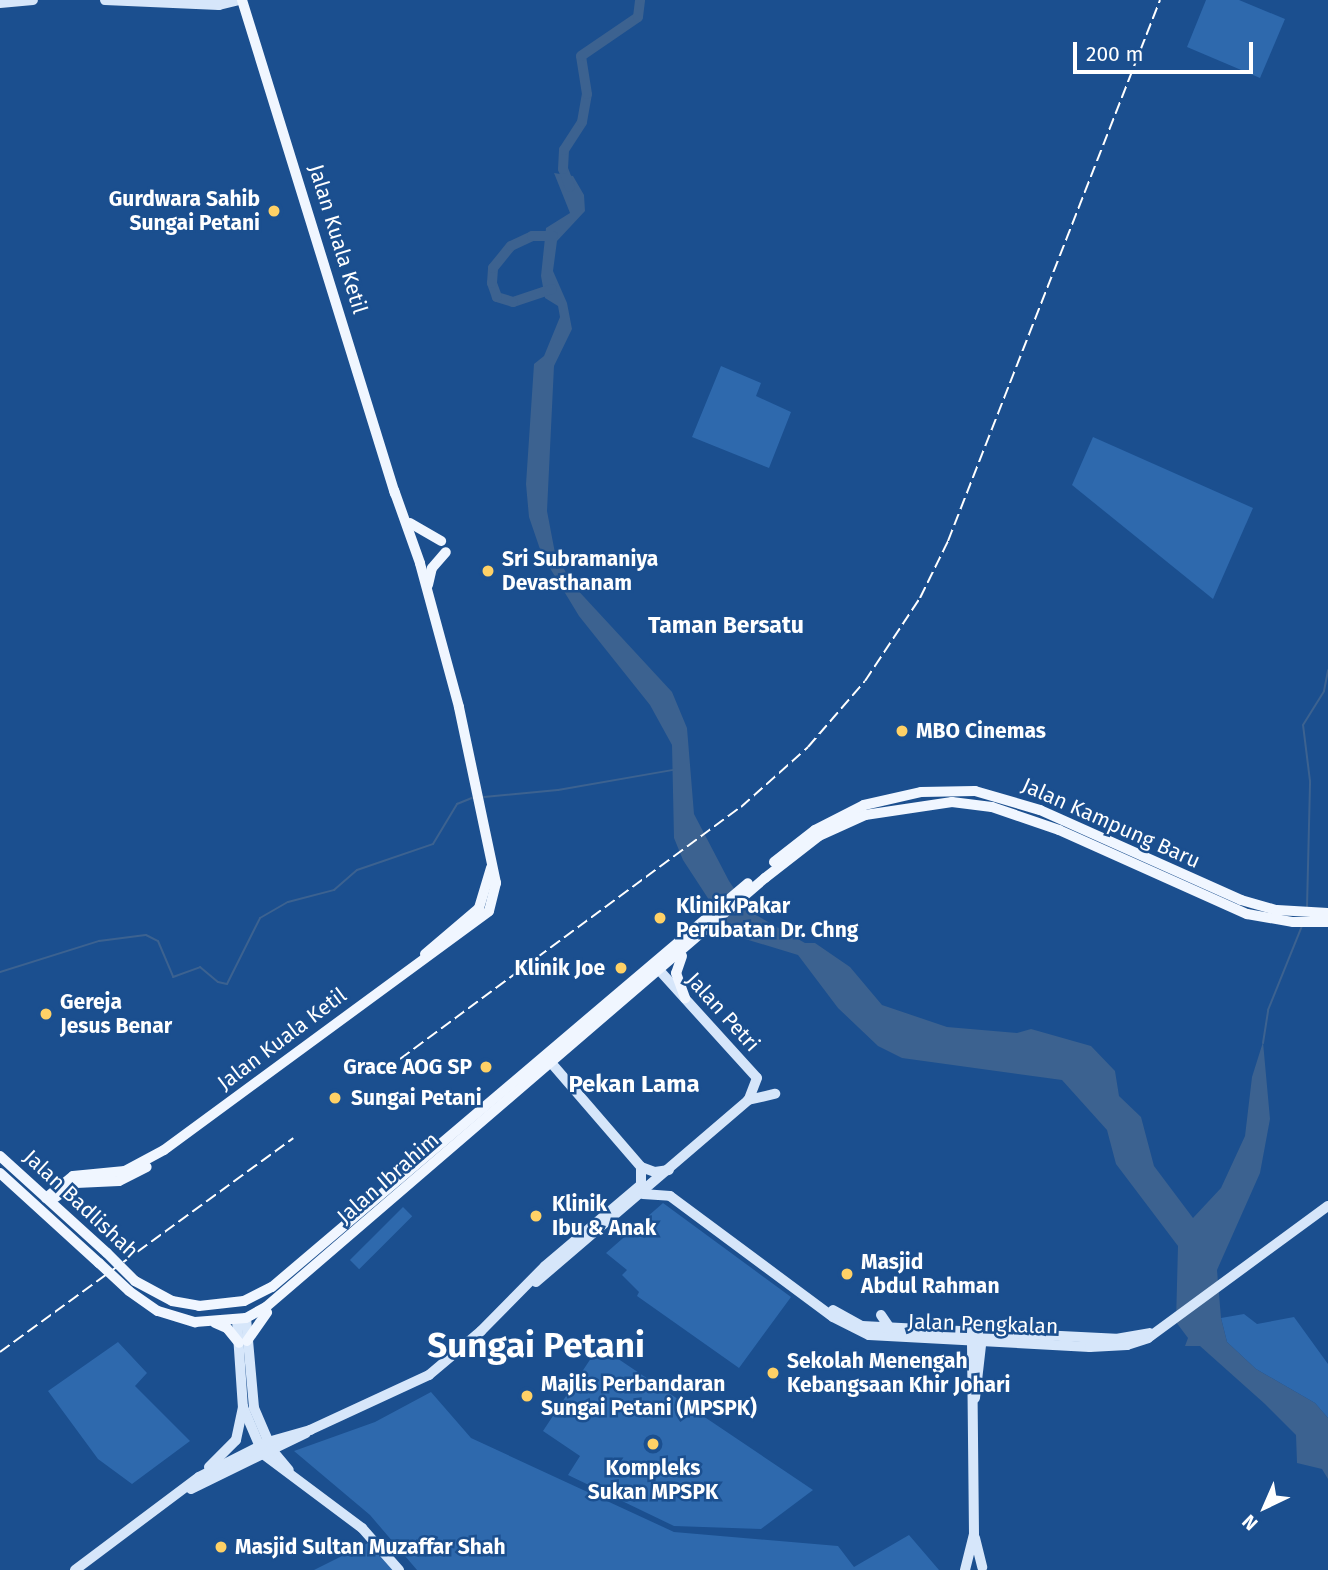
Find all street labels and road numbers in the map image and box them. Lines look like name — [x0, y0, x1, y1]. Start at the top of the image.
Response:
street label: Jalan Kuala Ketil — [303, 161, 373, 317]
street label: Jalan Kampung Baru — [1018, 772, 1204, 874]
street label: Jalan Petri — [681, 967, 765, 1057]
street label: Jalan Kuala Ketil — [213, 982, 351, 1096]
street label: Jalan Ibrahim — [332, 1127, 444, 1229]
street label: Jalan Badlishah — [18, 1144, 144, 1264]
street label: Jalan Pengkalan — [907, 1309, 1059, 1339]

